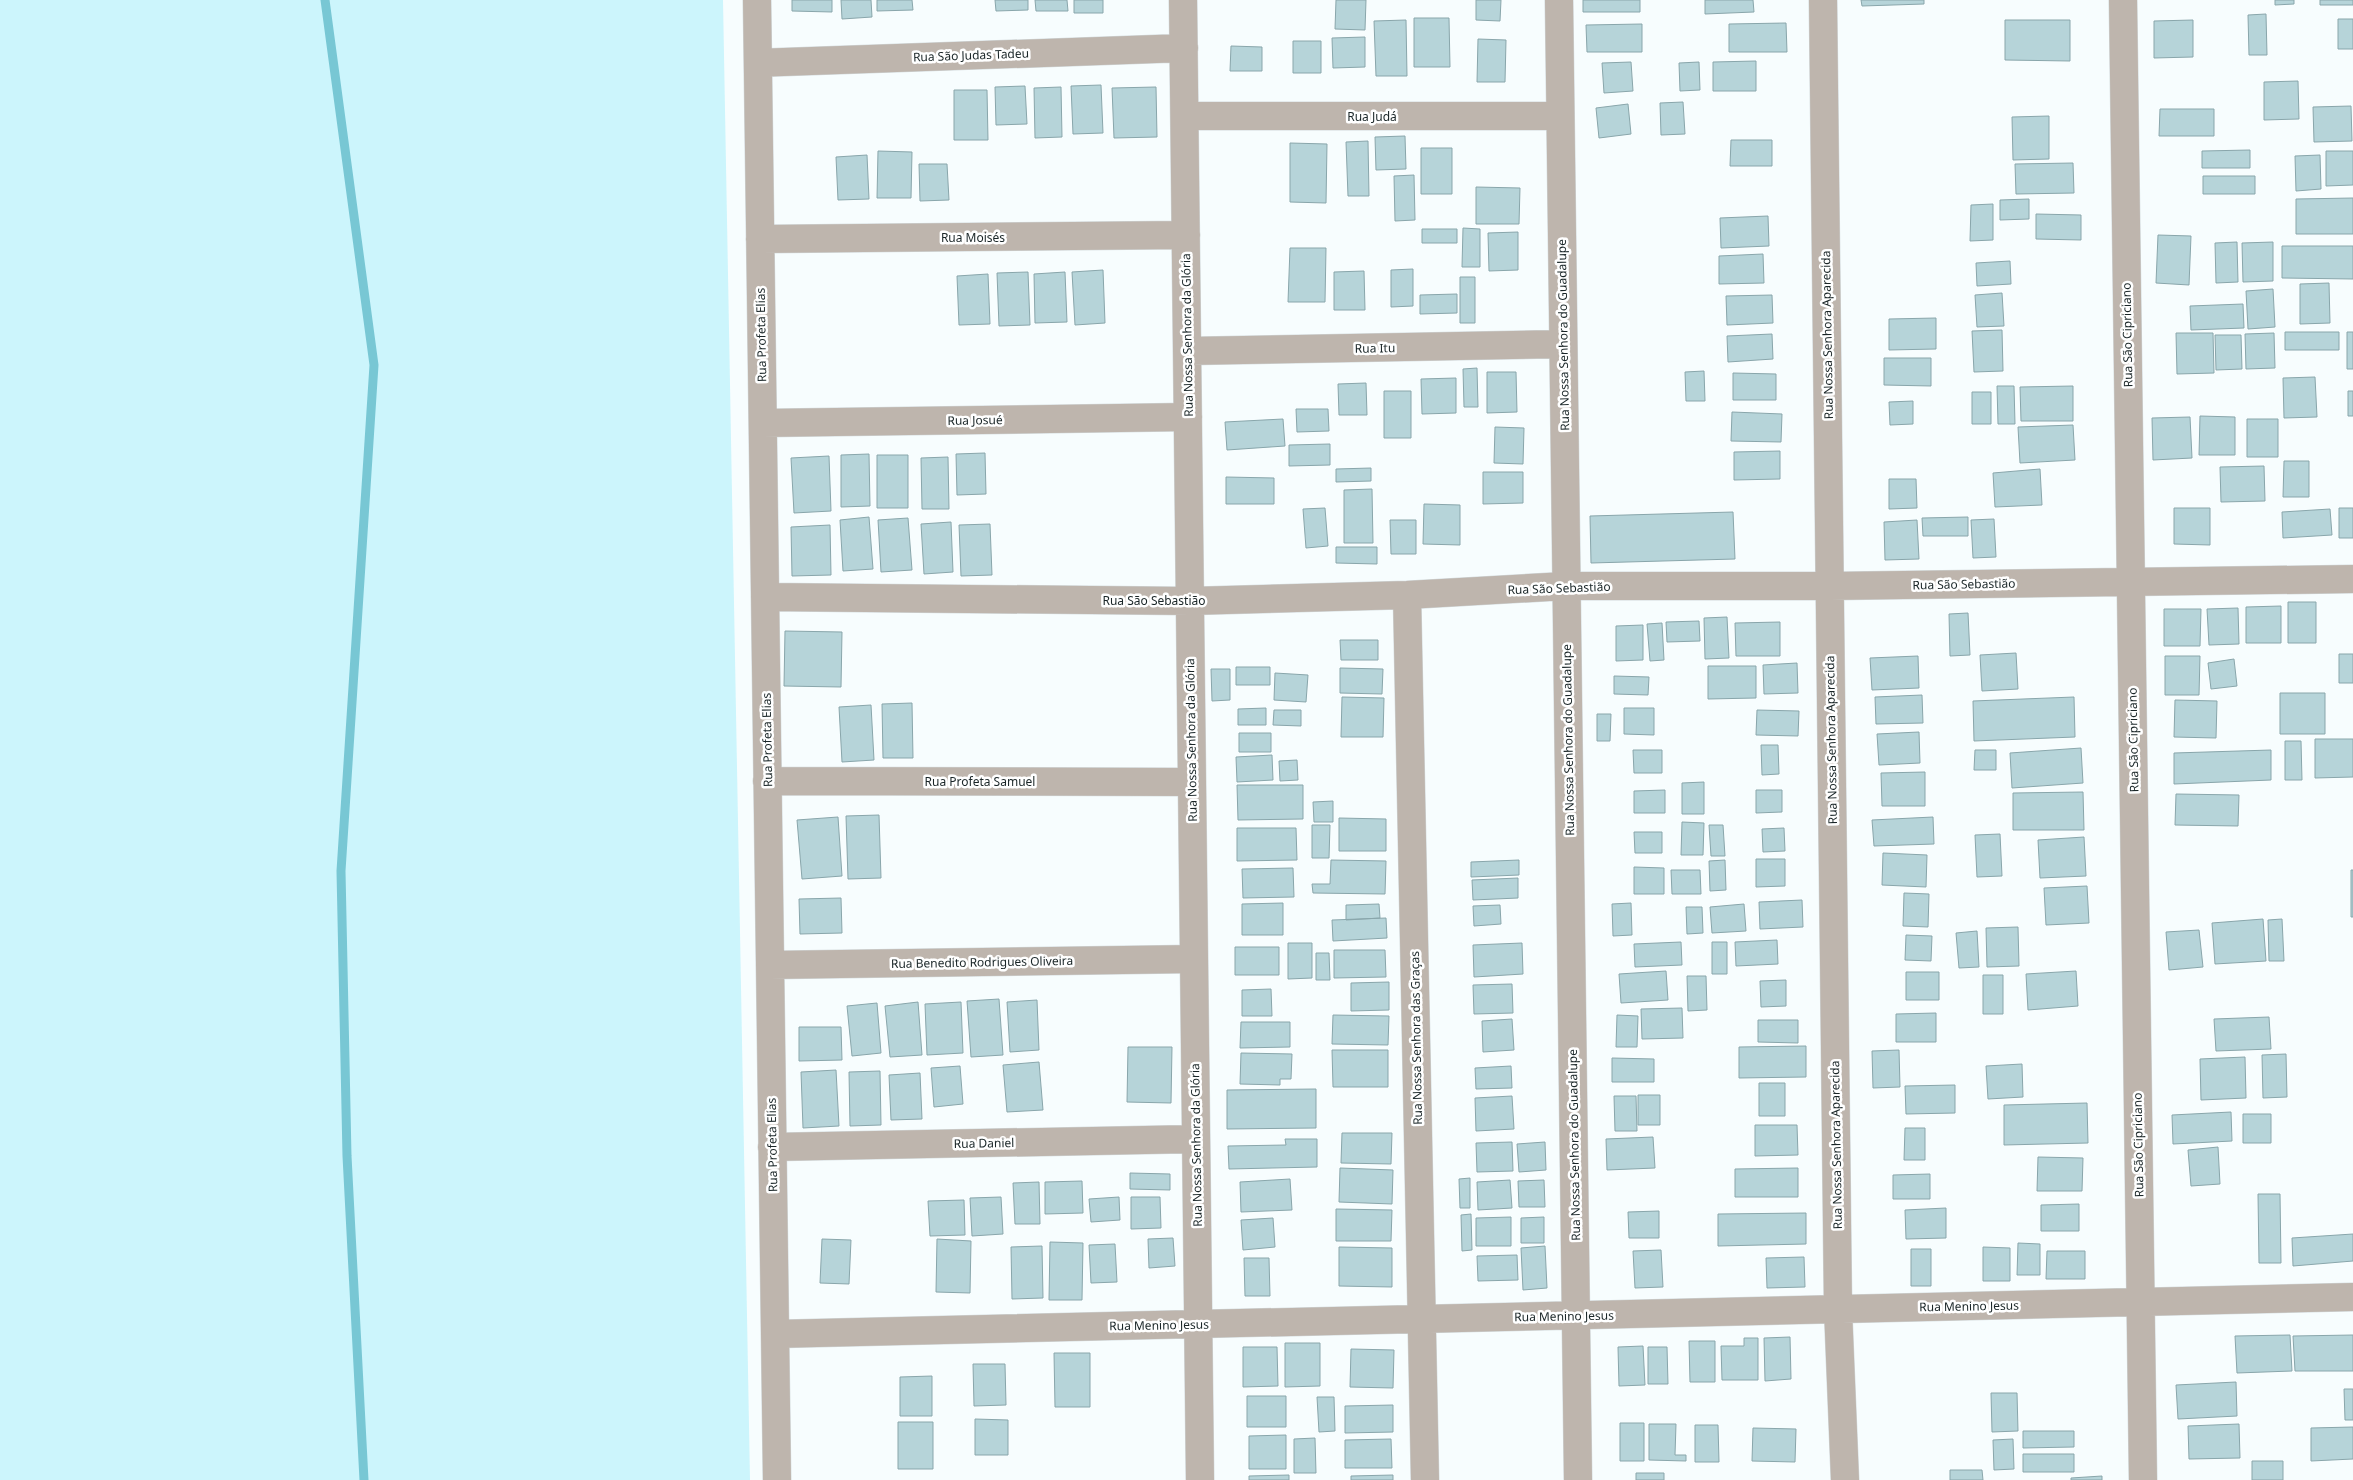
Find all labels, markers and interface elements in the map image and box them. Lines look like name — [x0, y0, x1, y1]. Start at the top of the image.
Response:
street label: Rua São Judas Tadeu — [913, 44, 1029, 66]
street label: Rua Judá — [1347, 108, 1397, 125]
street label: Rua Moisés — [941, 229, 1005, 246]
street label: Rua Nossa Senhora do Guadalupe — [1553, 239, 1573, 431]
street label: Rua Nossa Senhora Aparecida — [1817, 251, 1837, 419]
street label: Rua Nossa Senhora da Glória — [1177, 253, 1197, 417]
street label: Rua São Cipriciano — [2118, 282, 2136, 388]
street label: Rua Profeta Elias — [752, 287, 770, 382]
street label: Rua Itu — [1355, 339, 1395, 357]
street label: Rua Josué — [947, 411, 1003, 429]
street label: Rua São Sebastião — [1912, 575, 2016, 593]
street label: Rua São Sebastião — [1507, 578, 1611, 598]
street label: Rua São Sebastião — [1102, 592, 1206, 609]
street label: Rua Nossa Senhora do Guadalupe — [1558, 644, 1578, 836]
street label: Rua Nossa Senhora Aparecida — [1821, 656, 1841, 824]
street label: Rua Nossa Senhora da Glória — [1181, 658, 1201, 822]
street label: Rua São Cipriciano — [2124, 687, 2142, 793]
street label: Rua Profeta Elias — [758, 692, 776, 787]
street label: Rua Profeta Samuel — [925, 773, 1035, 790]
street label: Rua Nossa Senhora das Graças — [1406, 951, 1426, 1125]
street label: Rua Benedito Rodrigues Oliveira — [891, 952, 1073, 972]
street label: Rua Nossa Senhora do Guadalupe — [1564, 1049, 1584, 1241]
street label: Rua Nossa Senhora Aparecida — [1826, 1061, 1846, 1229]
street label: Rua Nossa Senhora da Glória — [1186, 1063, 1206, 1227]
street label: Rua São Cipriciano — [2129, 1092, 2147, 1198]
street label: Rua Profeta Elias — [763, 1097, 781, 1192]
street label: Rua Daniel — [954, 1134, 1014, 1152]
street label: Rua Menino Jesus — [1919, 1297, 2019, 1315]
street label: Rua Menino Jesus — [1514, 1307, 1614, 1325]
street label: Rua Menino Jesus — [1109, 1316, 1209, 1334]

